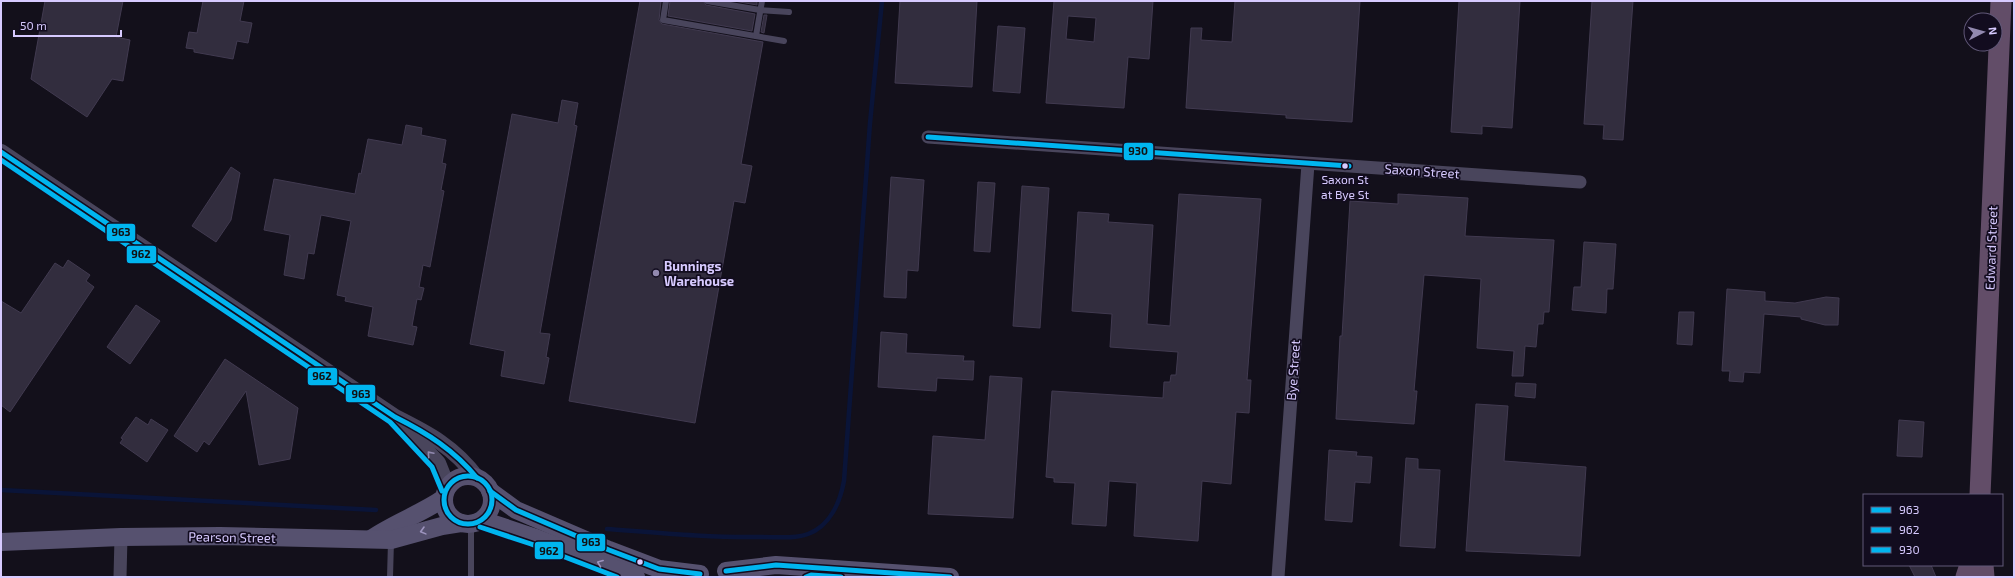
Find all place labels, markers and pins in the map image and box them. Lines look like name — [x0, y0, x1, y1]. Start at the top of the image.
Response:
marker: Saxon St at Bye St — [1340, 161, 1350, 171]
place label: Saxon St at Bye St — [1321, 172, 1369, 201]
place label: Bunnings Warehouse — [664, 258, 734, 289]
marker: Bunnings Warehouse — [651, 268, 661, 278]
unlabelled marker — [635, 557, 645, 567]

